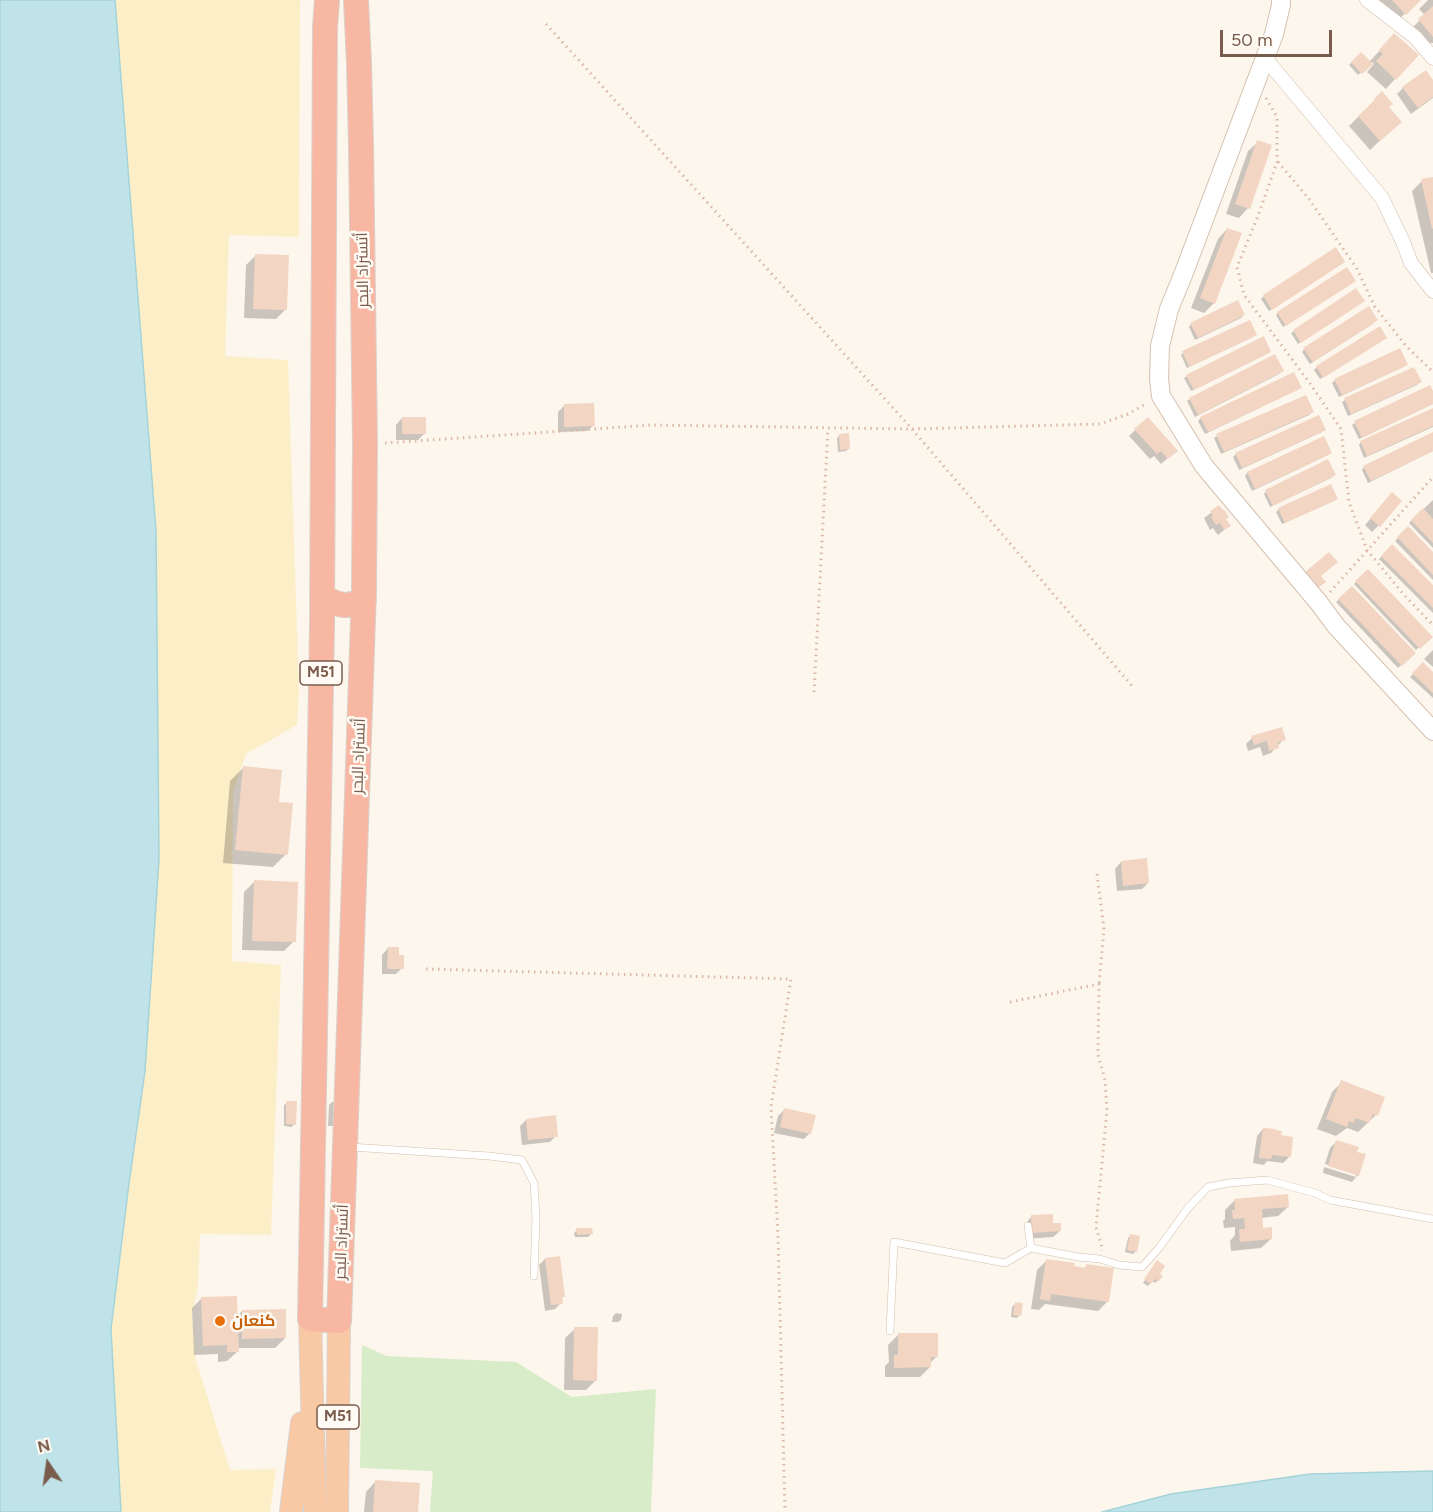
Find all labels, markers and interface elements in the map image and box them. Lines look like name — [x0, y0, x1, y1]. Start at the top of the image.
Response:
scale bar — [1223, 18, 1336, 56]
text: 50 m — [1231, 29, 1273, 51]
street label: أتستراد البحر — [353, 232, 373, 308]
road number: M51 — [300, 661, 342, 685]
street label: أتستراد البحر — [348, 718, 370, 794]
street label: أتستراد البحر — [331, 1204, 353, 1280]
place label: كنعان — [232, 1311, 275, 1331]
marker: كنعان — [213, 1314, 227, 1328]
road number: M51 — [317, 1405, 359, 1429]
north arrow — [18, 1434, 78, 1494]
text: N — [36, 1435, 52, 1457]

